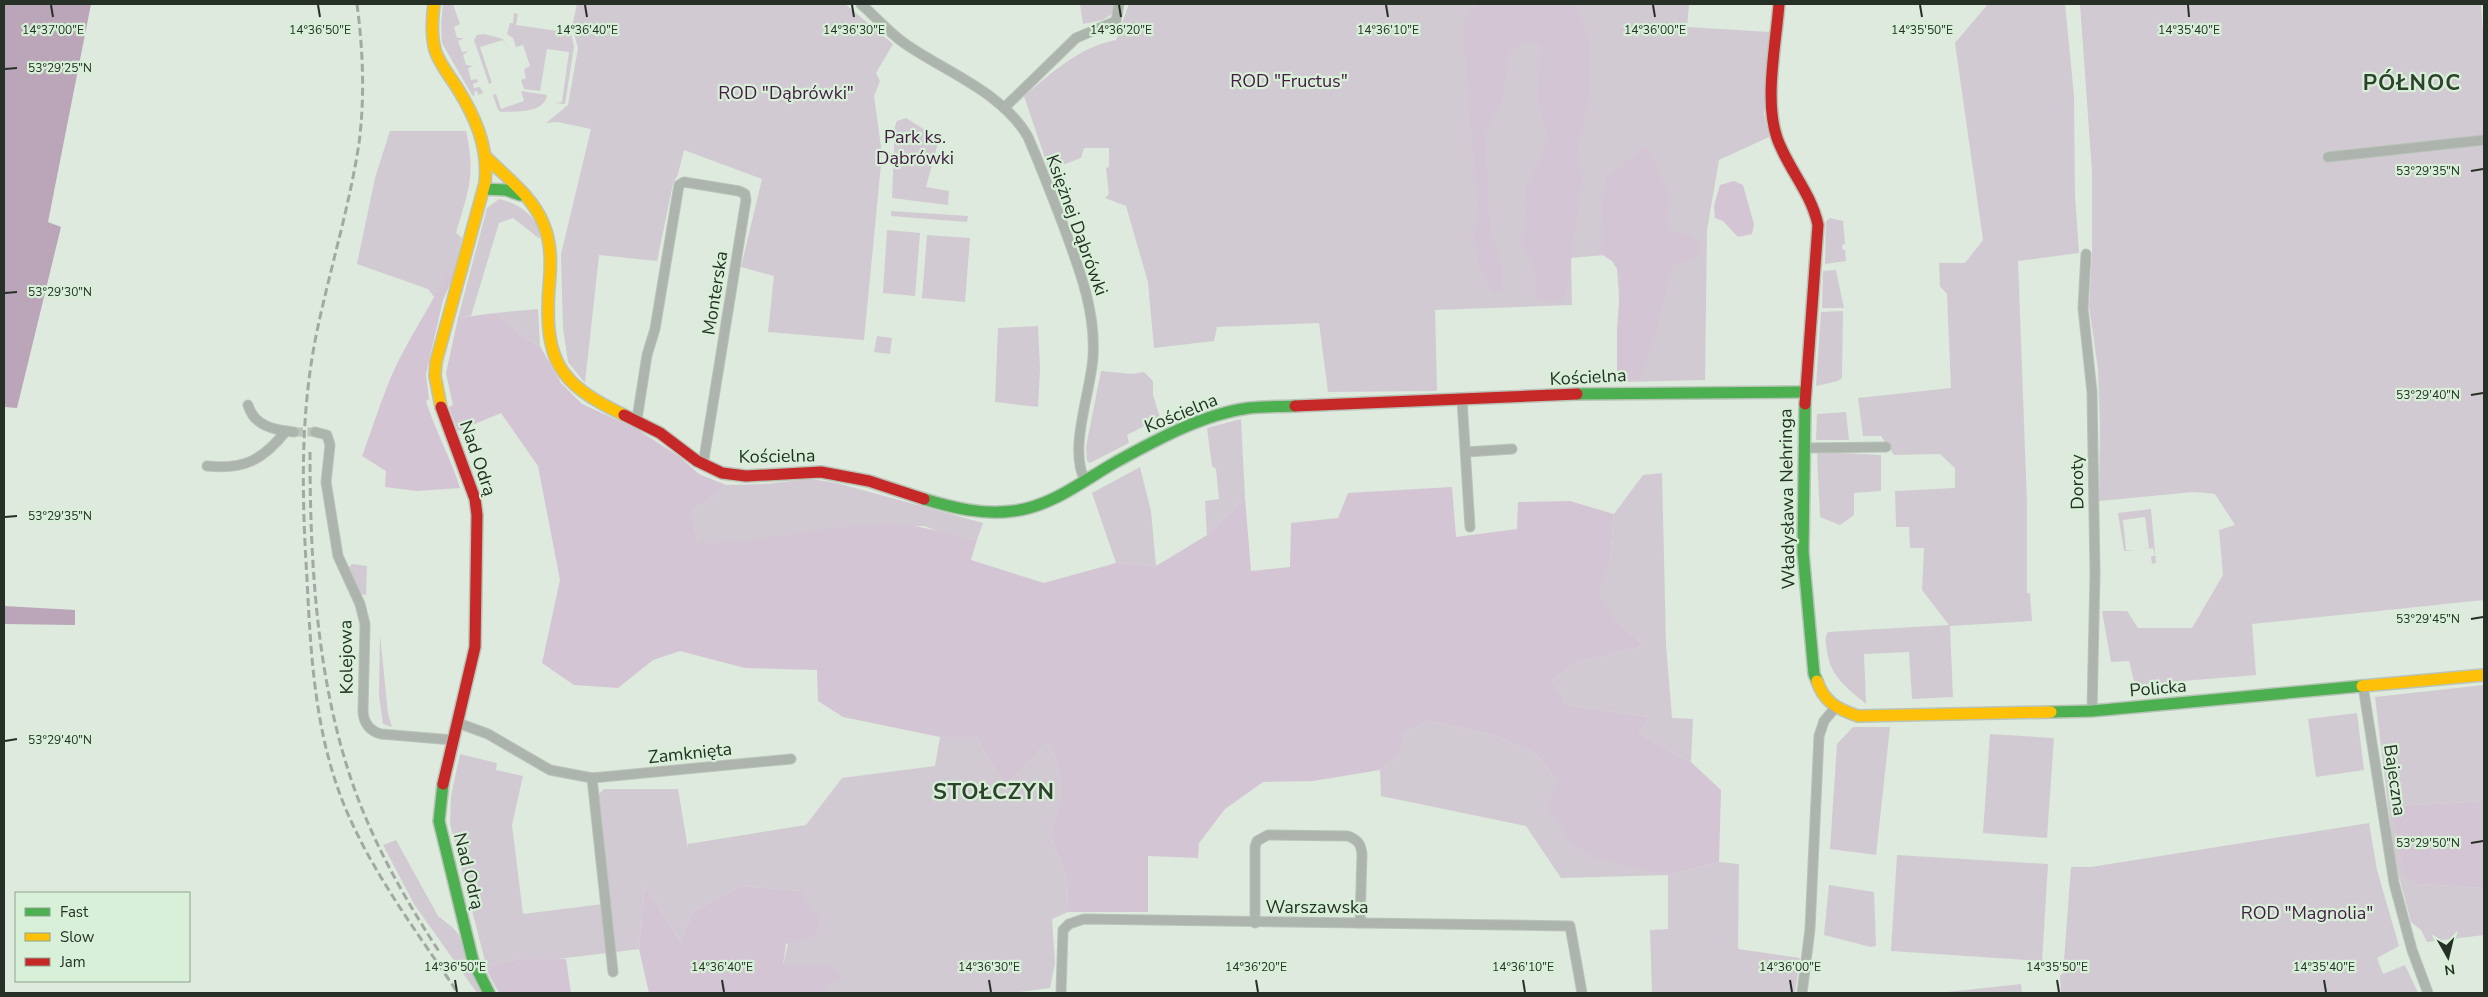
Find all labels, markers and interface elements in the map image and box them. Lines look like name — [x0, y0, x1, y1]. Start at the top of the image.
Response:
text: 14°37'00"E — [22, 22, 84, 38]
text: 14°36'50"E — [289, 22, 351, 38]
text: 14°36'40"E — [556, 22, 618, 38]
text: 14°36'30"E — [823, 22, 885, 38]
text: 14°36'20"E — [1090, 22, 1152, 38]
text: 14°36'10"E — [1357, 22, 1419, 38]
text: 14°36'00"E — [1624, 22, 1686, 38]
text: 14°35'50"E — [1891, 22, 1953, 38]
text: 14°35'40"E — [2158, 22, 2220, 38]
text: 53°29'25"N — [28, 60, 92, 76]
district label: PÓŁNOC — [2363, 68, 2461, 98]
park label: ROD "Fructus" — [1230, 69, 1348, 93]
park label: ROD "Dąbrówki" — [718, 81, 854, 105]
park label: Park ks. Dąbrówki — [876, 125, 954, 170]
street label: Księżnej Dąbrówki — [1040, 151, 1114, 299]
text: 53°29'35"N — [2396, 163, 2460, 179]
street label: Monterska — [697, 249, 733, 337]
text: 53°29'30"N — [28, 284, 92, 300]
street label: Kościelna — [1549, 363, 1627, 391]
street label: Kościelna — [1141, 387, 1221, 439]
text: 53°29'40"N — [2396, 387, 2460, 403]
street label: Władysława Nehringa — [1773, 408, 1801, 590]
street label: Nad Odrą — [454, 417, 502, 499]
street label: Kościelna — [738, 443, 816, 469]
street label: Doroty — [2065, 453, 2089, 510]
text: 53°29'35"N — [28, 508, 92, 524]
text: 53°29'45"N — [2396, 611, 2460, 627]
street label: Kolejowa — [333, 620, 359, 694]
street label: Policka — [2128, 674, 2188, 702]
text: 53°29'40"N — [28, 732, 92, 748]
street label: Zamknięta — [647, 737, 733, 769]
street label: Bajeczna — [2378, 743, 2412, 817]
district label: STOŁCZYN — [933, 777, 1055, 807]
street label: Nad Odrą — [448, 830, 490, 912]
text: 53°29'50"N — [2396, 835, 2460, 851]
legend — [15, 892, 190, 982]
street label: Warszawska — [1265, 895, 1369, 919]
park label: ROD "Magnolia" — [2241, 901, 2373, 925]
text: Fast — [60, 902, 89, 922]
text: Slow — [60, 927, 95, 947]
north arrow — [2423, 932, 2473, 982]
text: Jam — [59, 952, 86, 972]
text: 14°36'50"E — [424, 959, 486, 975]
text: 14°36'40"E — [691, 959, 753, 975]
text: 14°36'30"E — [958, 959, 1020, 975]
text: 14°36'20"E — [1225, 959, 1287, 975]
text: 14°36'10"E — [1492, 959, 1554, 975]
text: 14°36'00"E — [1759, 959, 1821, 975]
text: 14°35'50"E — [2026, 959, 2088, 975]
text: 14°35'40"E — [2293, 959, 2355, 975]
text: N — [2443, 959, 2456, 980]

